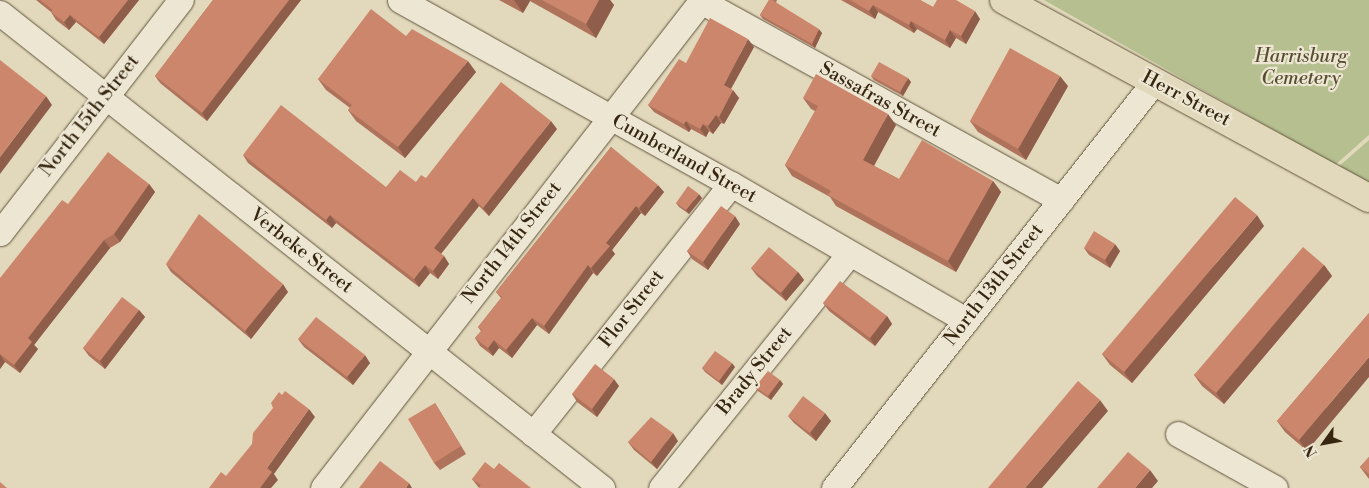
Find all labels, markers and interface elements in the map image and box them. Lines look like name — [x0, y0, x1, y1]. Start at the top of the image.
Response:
park label: Harrisburg Cemetery — [1254, 46, 1348, 90]
street label: North 15th Street — [35, 51, 145, 181]
street label: Sassafras Street — [815, 57, 945, 143]
street label: Herr Street — [1138, 66, 1234, 132]
street label: Cumberland Street — [608, 110, 760, 208]
street label: North 14th Street — [457, 178, 567, 308]
street label: Verbeke Street — [245, 204, 357, 298]
street label: North 13th Street — [939, 220, 1049, 350]
street label: Flor Street — [595, 266, 669, 352]
street label: Brady Street — [713, 322, 797, 420]
north arrow — [1299, 418, 1349, 468]
text: N — [1301, 441, 1322, 460]

